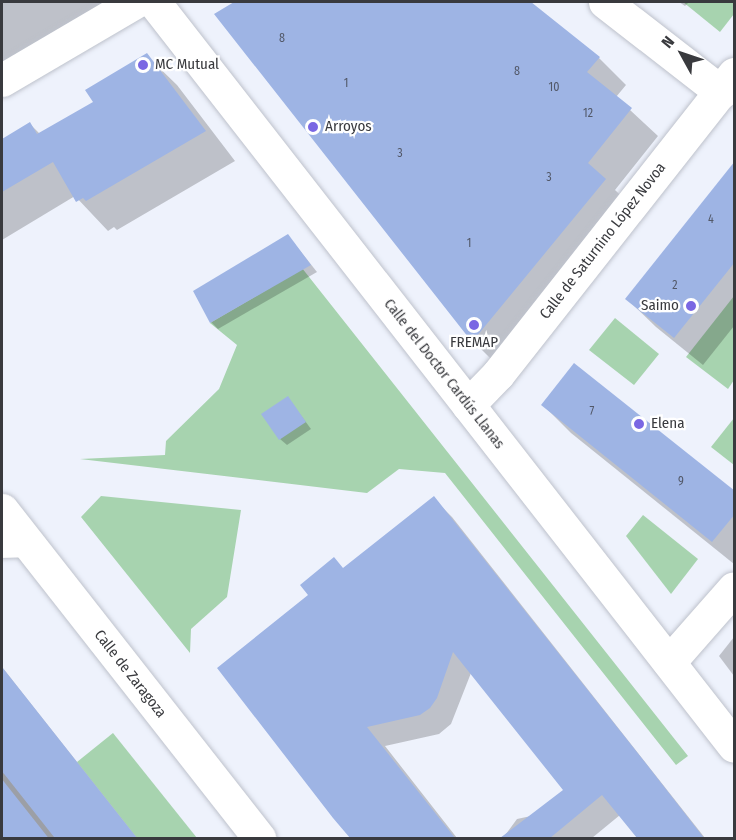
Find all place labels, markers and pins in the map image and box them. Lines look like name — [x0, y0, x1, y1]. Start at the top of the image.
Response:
place label: MC Mutual — [155, 56, 219, 74]
marker: MC Mutual — [136, 58, 150, 72]
place label: Arroyos — [325, 118, 372, 136]
marker: Arroyos — [306, 120, 320, 134]
place label: Saimo — [641, 297, 679, 315]
marker: Saimo — [684, 299, 698, 313]
marker: FREMAP — [467, 318, 481, 332]
place label: FREMAP — [450, 334, 498, 352]
place label: Elena — [651, 415, 684, 433]
marker: Elena — [632, 417, 646, 431]

